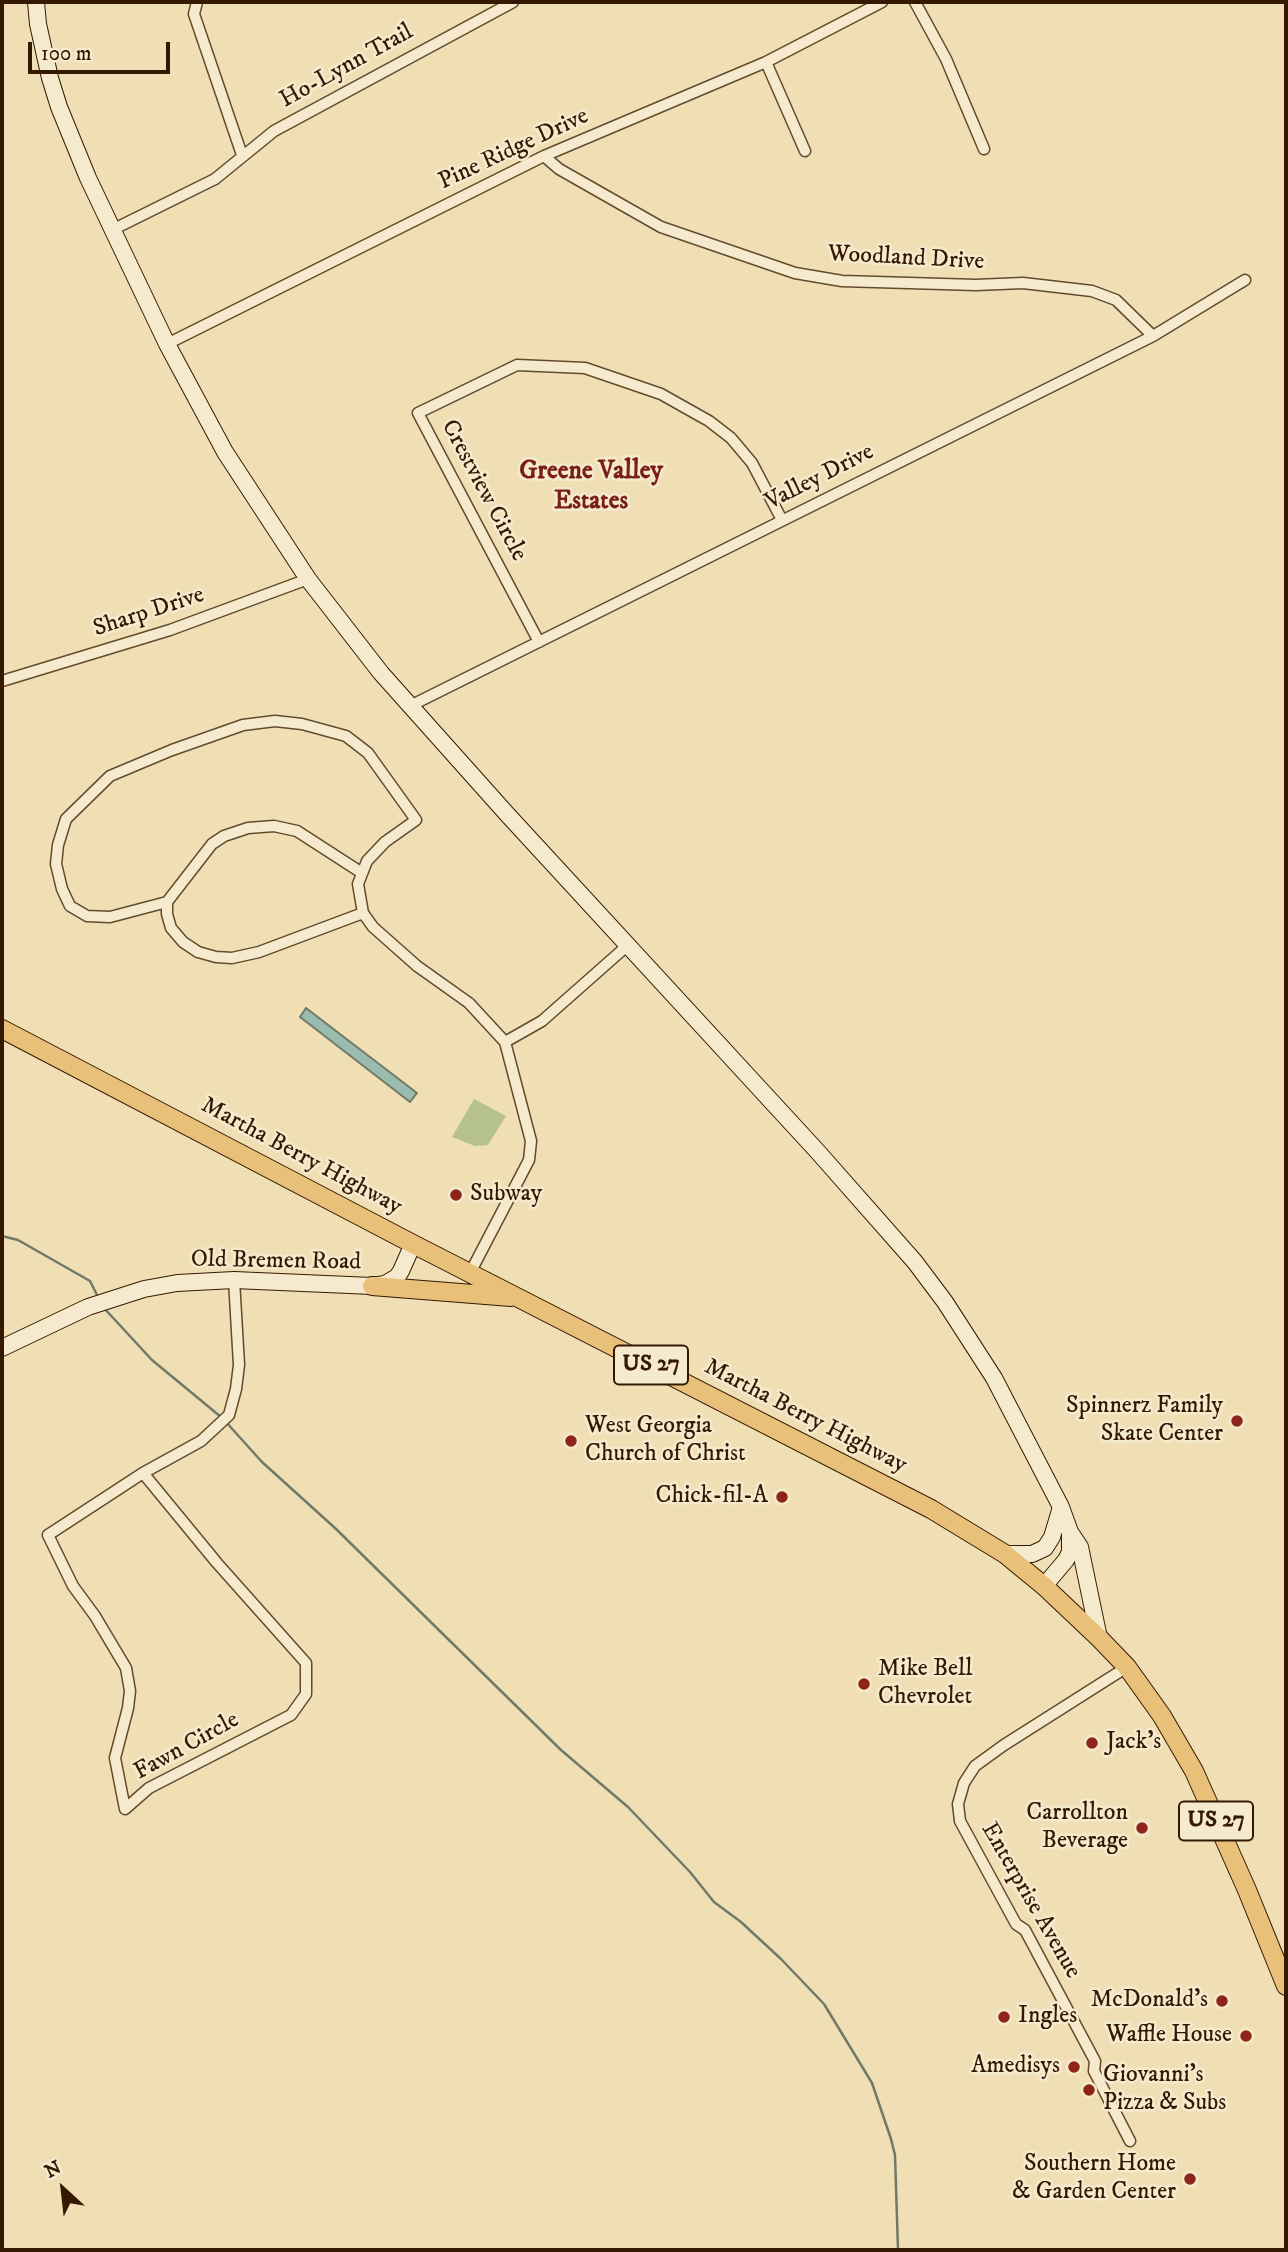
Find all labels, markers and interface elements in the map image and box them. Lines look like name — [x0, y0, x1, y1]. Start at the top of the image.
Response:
street label: Ho-Lynn Trail — [275, 19, 419, 115]
scale bar — [32, 28, 173, 72]
text: 100 m — [41, 41, 92, 67]
street label: Pine Ridge Drive — [435, 103, 593, 197]
street label: Woodland Drive — [827, 241, 985, 277]
street label: Crestview Circle — [434, 415, 532, 567]
street label: Valley Drive — [761, 438, 879, 518]
district label: Greene Valley Estates — [519, 457, 663, 518]
street label: Sharp Drive — [90, 582, 208, 644]
street label: Martha Berry Highway — [196, 1092, 406, 1222]
place label: Subway — [470, 1181, 542, 1209]
marker: Subway — [448, 1187, 464, 1203]
street label: Old Bremen Road — [191, 1246, 361, 1278]
road number: US 27 — [614, 1346, 688, 1384]
street label: Martha Berry Highway — [699, 1353, 911, 1481]
place label: Spinnerz Family Skate Center — [1066, 1393, 1223, 1449]
place label: West Georgia Church of Christ — [585, 1413, 746, 1469]
marker: Spinnerz Family Skate Center — [1229, 1413, 1245, 1429]
marker: West Georgia Church of Christ — [563, 1433, 579, 1449]
place label: Chick-fil-A — [656, 1483, 768, 1511]
marker: Chick-fil-A — [774, 1489, 790, 1505]
place label: Mike Bell Chevrolet — [878, 1656, 972, 1712]
marker: Mike Bell Chevrolet — [856, 1676, 872, 1692]
street label: Fawn Circle — [130, 1706, 244, 1788]
place label: Jack's — [1106, 1729, 1161, 1757]
marker: Jack's — [1084, 1735, 1100, 1751]
place label: Carrollton Beverage — [1026, 1800, 1128, 1856]
road number: US 27 — [1179, 1802, 1253, 1840]
street label: Enterprise Avenue — [974, 1818, 1086, 1984]
marker: Carrollton Beverage — [1134, 1820, 1150, 1836]
place label: McDonald's — [1091, 1987, 1208, 2015]
marker: McDonald's — [1214, 1993, 1230, 2009]
place label: Ingles — [1018, 2003, 1077, 2031]
marker: Ingles — [996, 2009, 1012, 2025]
place label: Waffle House — [1106, 2022, 1232, 2050]
marker: Waffle House — [1238, 2028, 1254, 2044]
place label: Amedisys — [971, 2053, 1060, 2081]
marker: Amedisys — [1066, 2059, 1082, 2075]
place label: Giovanni's Pizza & Subs — [1103, 2062, 1226, 2118]
marker: Giovanni's Pizza & Subs — [1081, 2082, 1097, 2098]
place label: Southern Home & Garden Center — [1012, 2151, 1176, 2207]
north arrow — [28, 2154, 98, 2224]
text: N — [41, 2156, 65, 2184]
marker: Southern Home & Garden Center — [1182, 2171, 1198, 2187]

